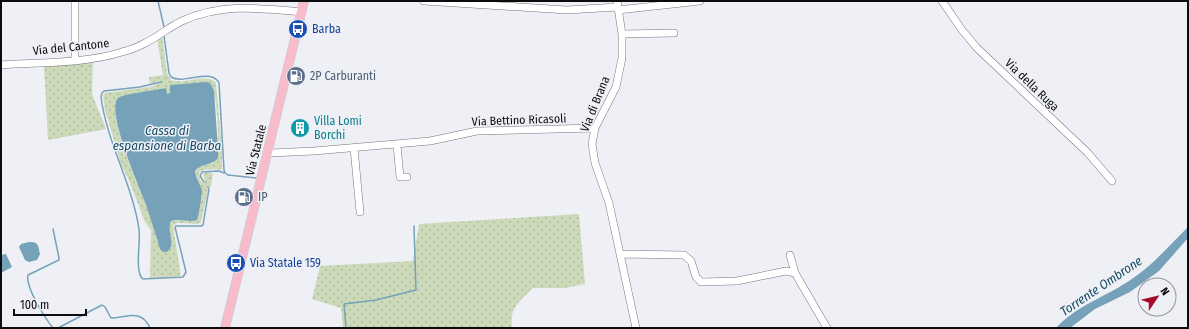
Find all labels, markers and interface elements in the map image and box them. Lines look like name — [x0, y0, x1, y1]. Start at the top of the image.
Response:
bus stop icon: Barba — [287, 18, 309, 40]
place label: Barba — [312, 22, 341, 36]
street label: Via del Cantone — [32, 36, 110, 58]
street label: Via della Ruga — [1002, 56, 1062, 114]
fuel station icon: 2P Carburanti — [285, 65, 307, 87]
place label: 2P Carburanti — [310, 69, 376, 83]
street label: Via di Brana — [578, 74, 613, 134]
street label: Via Bettino Ricasoli — [471, 111, 567, 129]
place label: Villa Lomi Borchi — [314, 114, 362, 142]
building icon: Villa Lomi Borchi — [289, 117, 311, 139]
water label: Cassa di espansione di Barba — [113, 123, 222, 153]
street label: Via Statale — [243, 123, 269, 177]
fuel station icon: IP — [233, 186, 255, 208]
place label: IP — [258, 190, 267, 204]
bus stop icon: Via Statale 159 — [225, 252, 247, 274]
water label: Torrente Ombrone — [1057, 253, 1145, 319]
place label: Via Statale 159 — [250, 256, 321, 270]
north arrow — [1137, 277, 1177, 317]
text: N — [1158, 285, 1172, 298]
scale bar — [14, 291, 86, 317]
text: 100 m — [20, 298, 49, 312]

